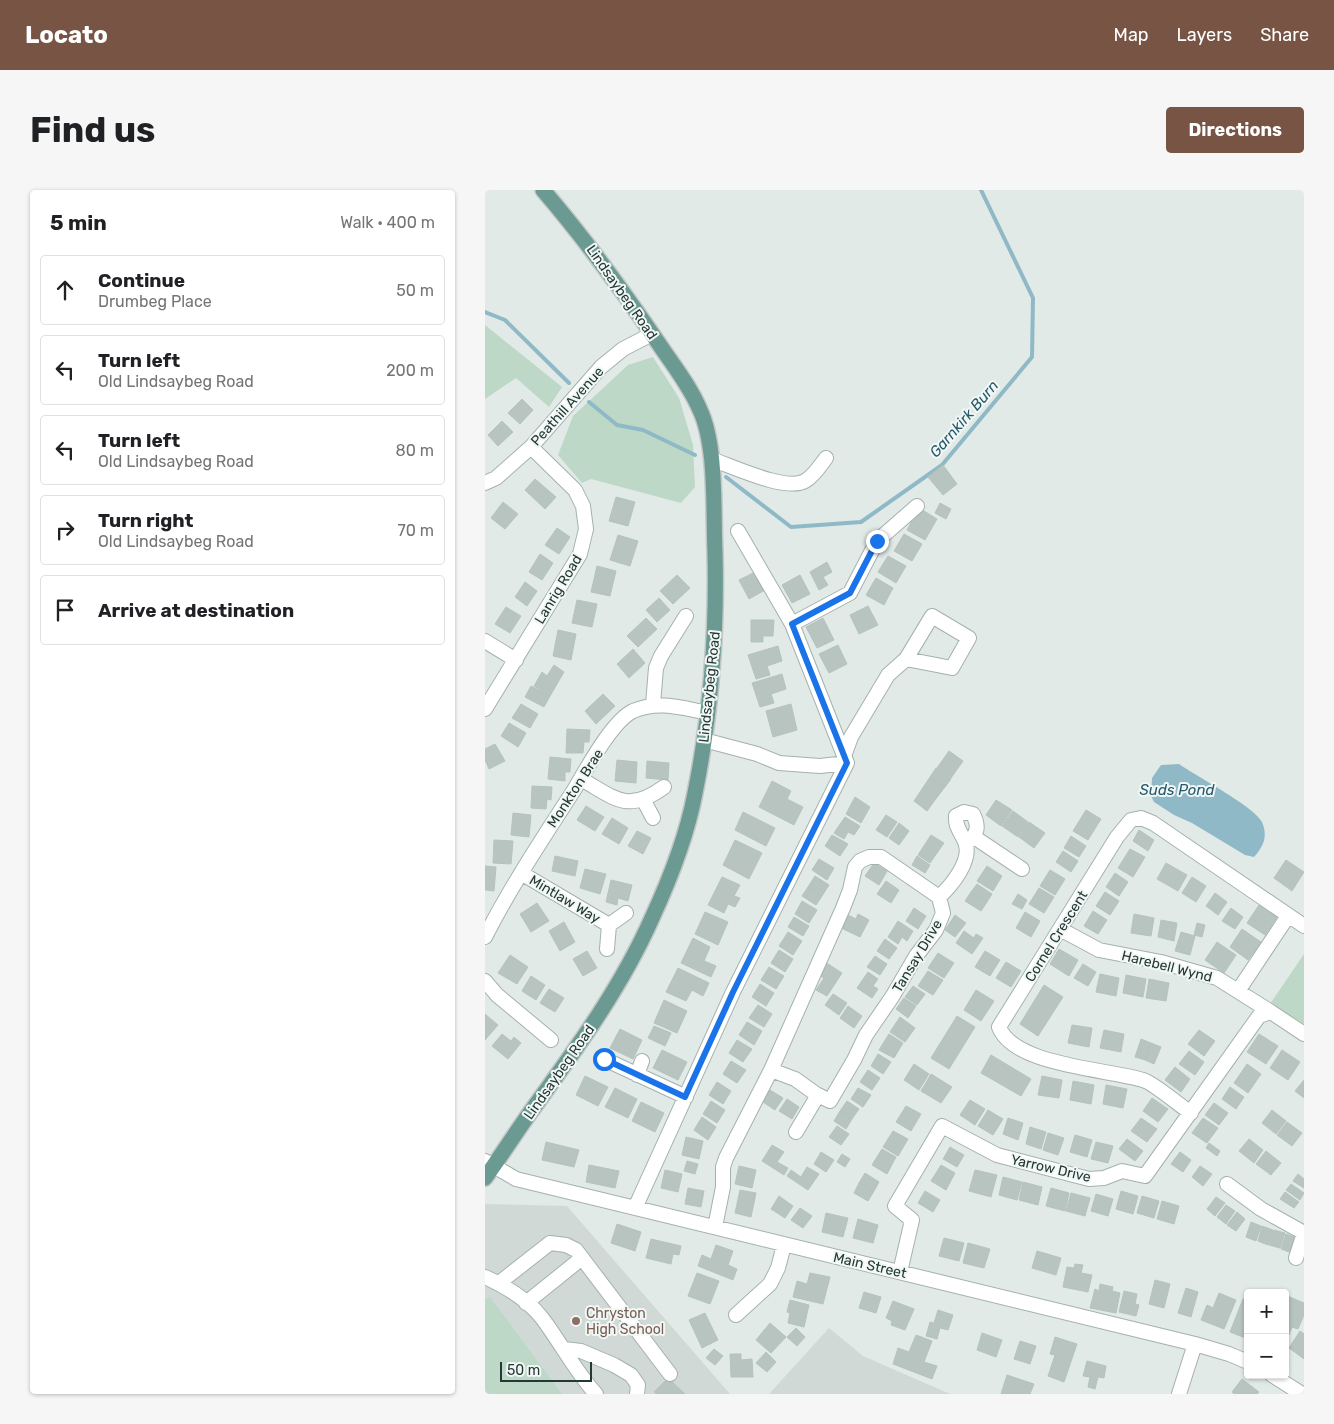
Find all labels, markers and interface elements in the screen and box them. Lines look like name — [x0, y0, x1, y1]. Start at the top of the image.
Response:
text: Locato — [25, 21, 108, 49]
text: Map — [1114, 24, 1149, 46]
text: Layers — [1177, 24, 1232, 46]
text: Share — [1260, 24, 1309, 46]
button: Directions — [1166, 107, 1304, 153]
text: Find us — [30, 109, 155, 151]
text: 5 min — [50, 210, 107, 235]
text: Walk · 400 m — [340, 213, 435, 232]
street label: Lindsaybeg Road — [583, 242, 661, 343]
text: Continue — [98, 269, 185, 292]
icon: ahead — [51, 276, 79, 304]
text: 50 m — [396, 281, 434, 300]
text: Drumbeg Place — [98, 292, 212, 311]
text: Turn left — [98, 349, 180, 372]
icon: left — [51, 356, 79, 384]
text: 200 m — [386, 361, 434, 380]
street label: Peathill Avenue — [527, 363, 607, 449]
text: Old Lindsaybeg Road — [98, 372, 254, 391]
water label: Garnkirk Burn — [926, 377, 1002, 461]
text: Turn left — [98, 429, 180, 452]
icon: left — [51, 436, 79, 464]
text: 80 m — [396, 441, 434, 460]
text: Old Lindsaybeg Road — [98, 452, 254, 471]
text: Turn right — [98, 509, 193, 532]
icon: right — [51, 516, 79, 544]
text: 70 m — [397, 521, 434, 540]
route end — [866, 530, 889, 553]
text: Old Lindsaybeg Road — [98, 532, 254, 551]
street label: Lanrig Road — [531, 552, 586, 627]
icon: arrive — [51, 596, 79, 624]
text: Arrive at destination — [98, 599, 294, 622]
street label: Lindsaybeg Road — [695, 631, 724, 743]
street label: Monkton Brae — [544, 746, 607, 831]
water label: Suds Pond — [1140, 781, 1216, 799]
street label: Mintlaw Way — [526, 872, 604, 927]
street label: Cornel Crescent — [1021, 887, 1092, 985]
street label: Tansay Drive — [889, 917, 946, 996]
street label: Harebell Wynd — [1120, 947, 1214, 986]
street label: Lindsaybeg Road — [520, 1022, 598, 1123]
route start — [593, 1048, 616, 1071]
street label: Yarrow Drive — [1009, 1151, 1093, 1186]
street label: Main Street — [832, 1249, 909, 1282]
map controls — [1244, 1289, 1289, 1379]
button: + — [1244, 1289, 1289, 1334]
place label: Chryston High School — [586, 1305, 664, 1338]
marker: Chryston High School — [570, 1315, 582, 1327]
button: − — [1244, 1334, 1289, 1379]
scale bar — [500, 1359, 593, 1382]
text: 50 m — [507, 1362, 540, 1379]

